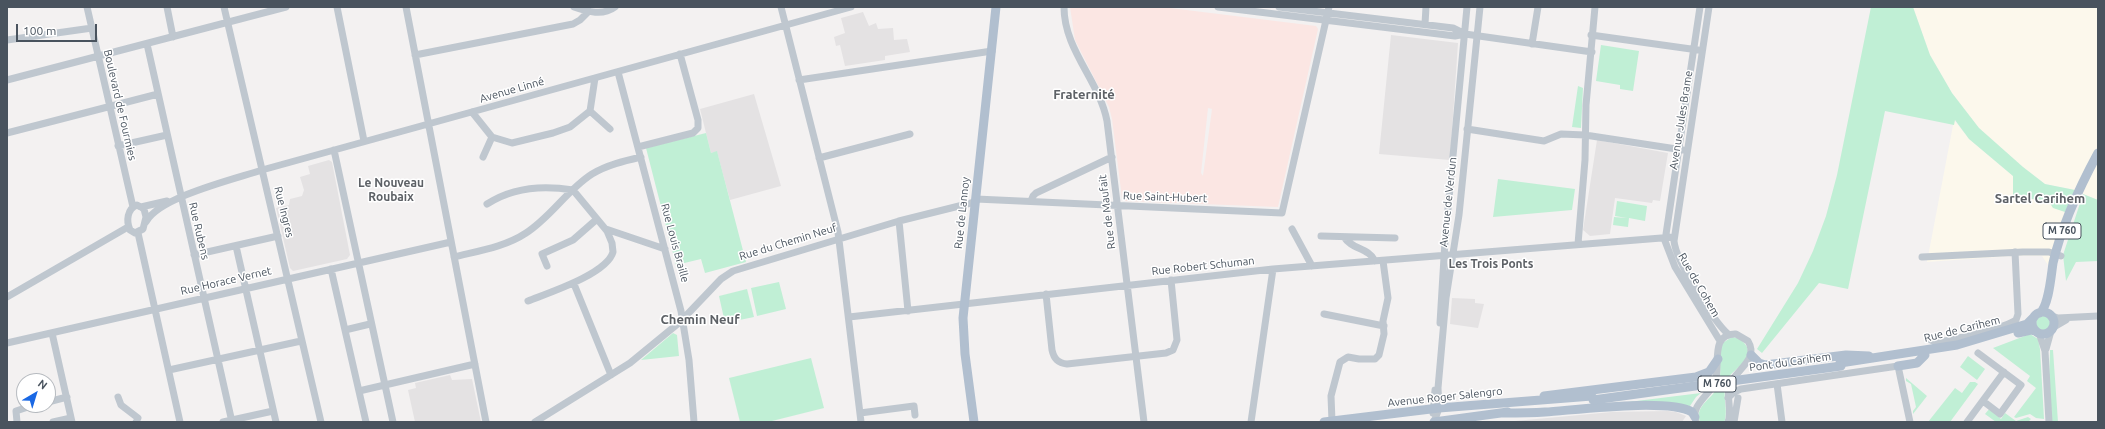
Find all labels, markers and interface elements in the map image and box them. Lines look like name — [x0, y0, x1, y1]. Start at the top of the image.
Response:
scale bar — [18, 16, 99, 42]
text: 100 m — [23, 24, 56, 37]
street label: Boulevard de Fourmies — [101, 48, 139, 162]
street label: Avenue Jules Brame — [1667, 70, 1695, 170]
street label: Avenue Linné — [478, 74, 546, 106]
district label: Fraternité — [1053, 87, 1115, 103]
street label: Avenue de Verdun — [1437, 156, 1459, 248]
street label: Rue de Maufait — [1096, 174, 1118, 250]
district label: Le Nouveau Roubaix — [358, 176, 424, 204]
street label: Rue de Lannoy — [952, 176, 972, 250]
street label: Rue Ingres — [271, 185, 297, 239]
street label: Rue Saint-Hubert — [1123, 189, 1207, 205]
district label: Sartel Carihem — [1995, 191, 2085, 207]
street label: Rue Rubens — [186, 201, 212, 261]
street label: Rue Louis Braille — [658, 202, 692, 284]
street label: Rue du Chemin Neuf — [738, 221, 838, 263]
road number: M 760 — [2043, 223, 2081, 239]
street label: Rue de Cohem — [1675, 251, 1723, 319]
street label: Rue Robert Schuman — [1151, 254, 1255, 278]
district label: Les Trois Ponts — [1449, 257, 1533, 271]
street label: Rue Horace Vernet — [179, 264, 273, 298]
district label: Chemin Neuf — [660, 312, 740, 328]
street label: Rue de Carihem — [1923, 313, 2001, 345]
street label: Pont du Carihem — [1748, 350, 1832, 374]
north arrow — [16, 373, 56, 413]
road number: M 760 — [1698, 376, 1736, 392]
text: N — [36, 377, 50, 392]
street label: Avenue Roger Salengro — [1387, 384, 1503, 410]

